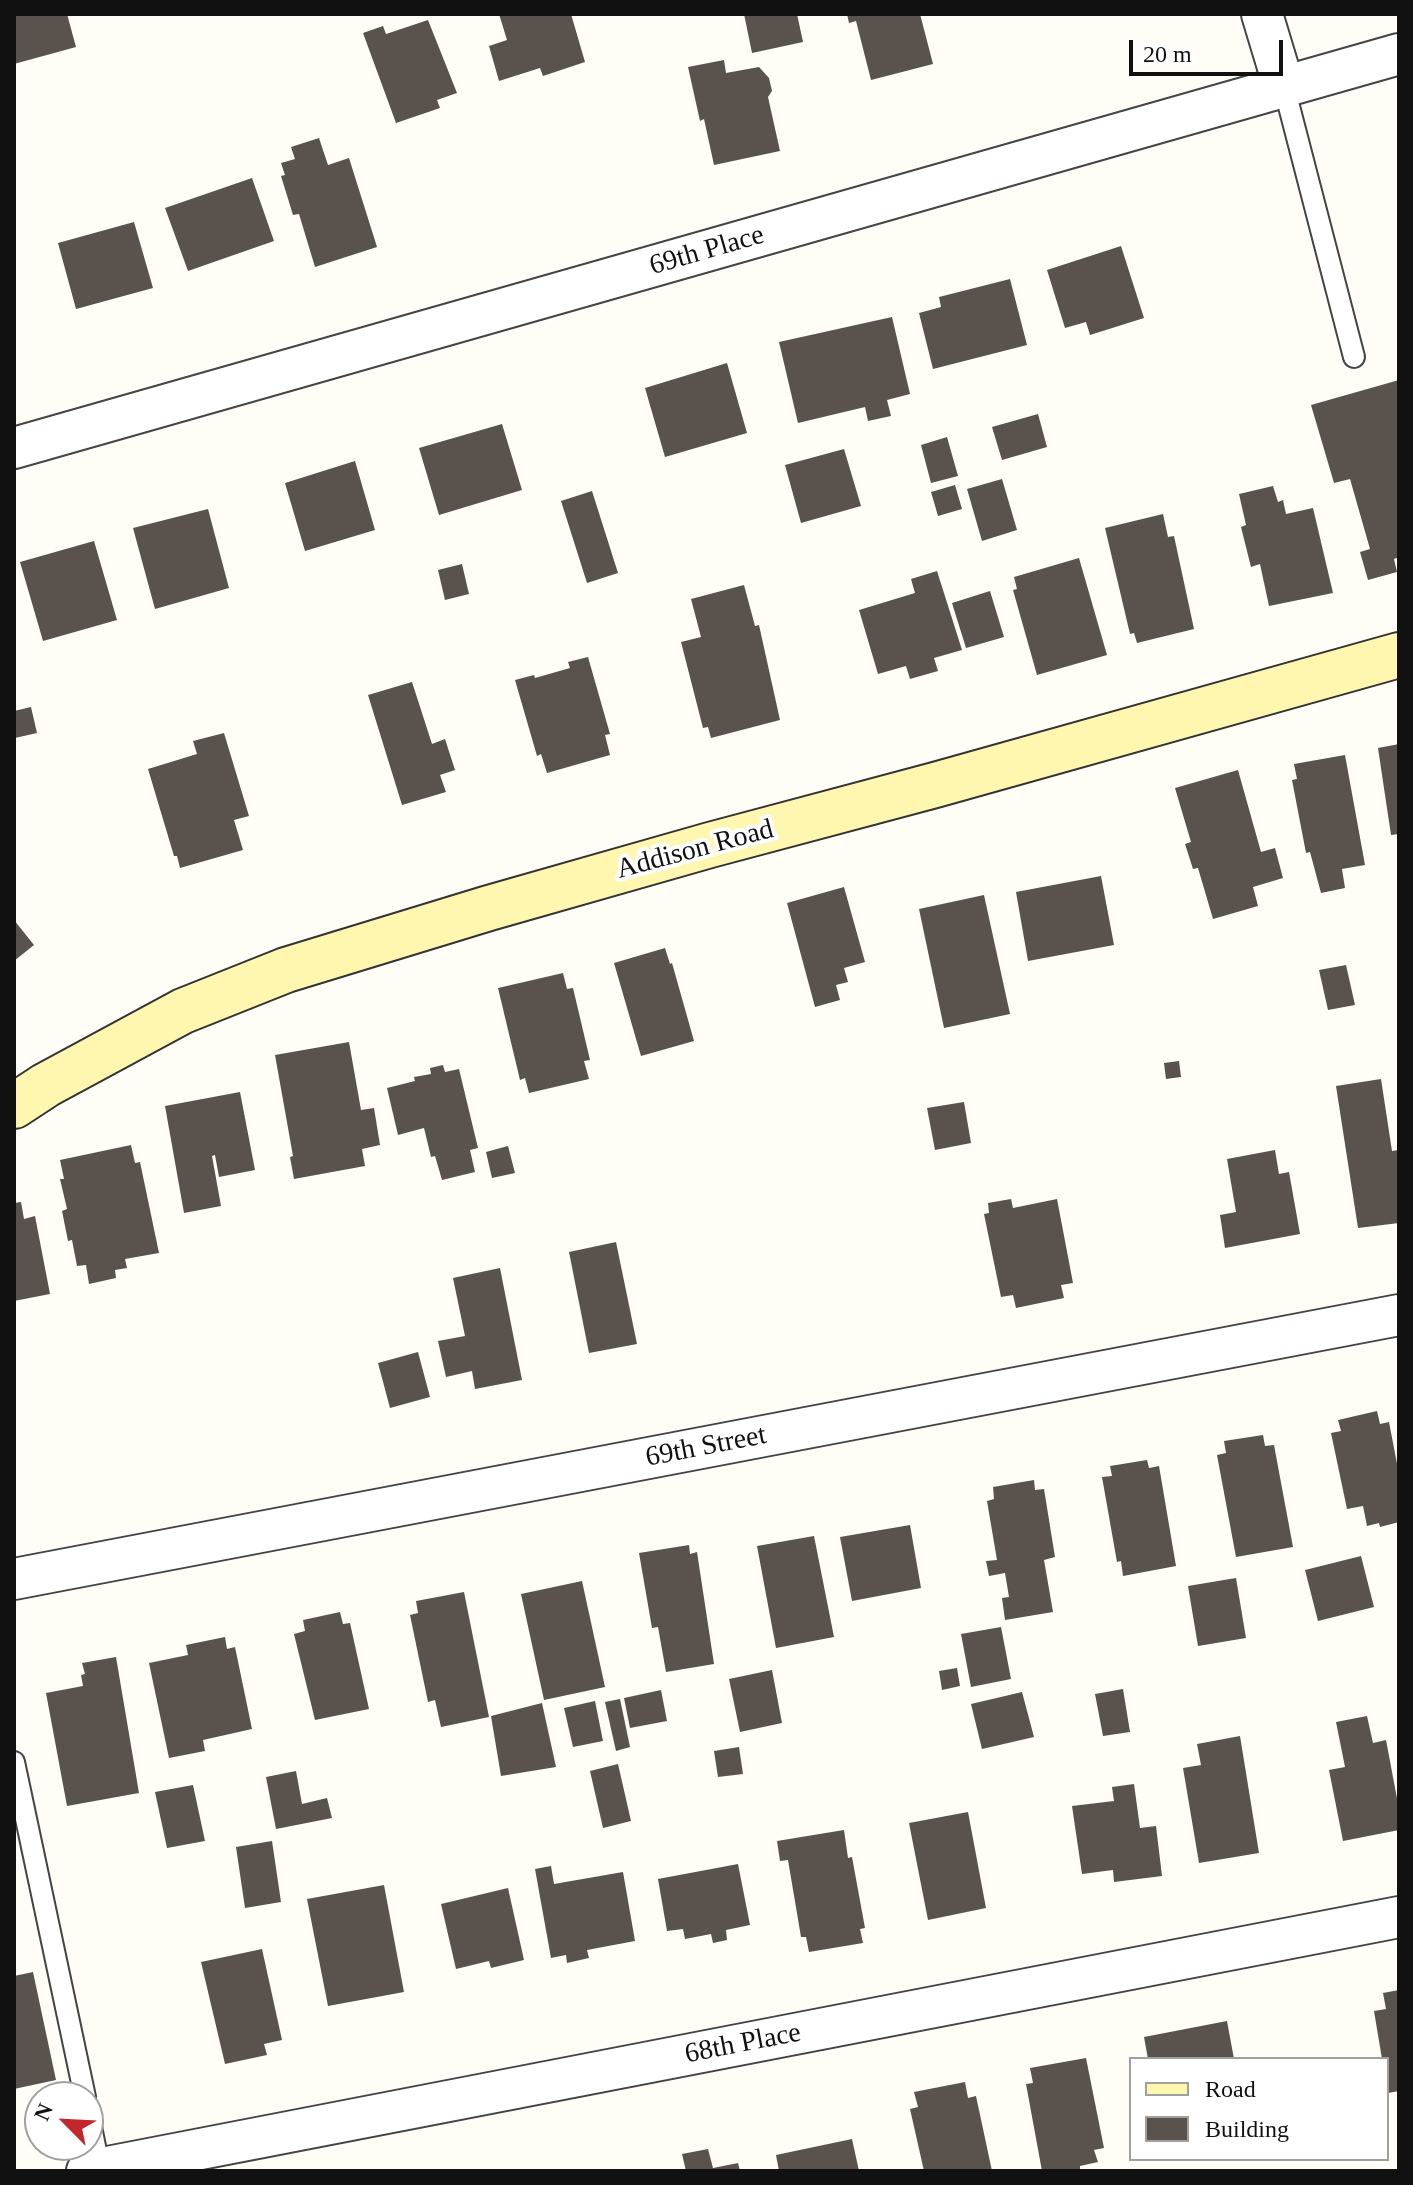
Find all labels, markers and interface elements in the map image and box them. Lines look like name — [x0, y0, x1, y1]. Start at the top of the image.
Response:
scale bar — [1133, 24, 1287, 74]
text: 20 m — [1143, 41, 1192, 67]
street label: 69th Place — [646, 219, 768, 283]
street label: Addison Road — [613, 813, 777, 887]
street label: 69th Street — [643, 1419, 769, 1475]
street label: 68th Place — [682, 2016, 804, 2072]
legend — [1129, 2057, 1389, 2161]
text: Road — [1205, 2076, 1256, 2102]
north arrow — [24, 2081, 104, 2161]
text: N — [29, 2100, 58, 2124]
text: Building — [1205, 2116, 1289, 2142]

